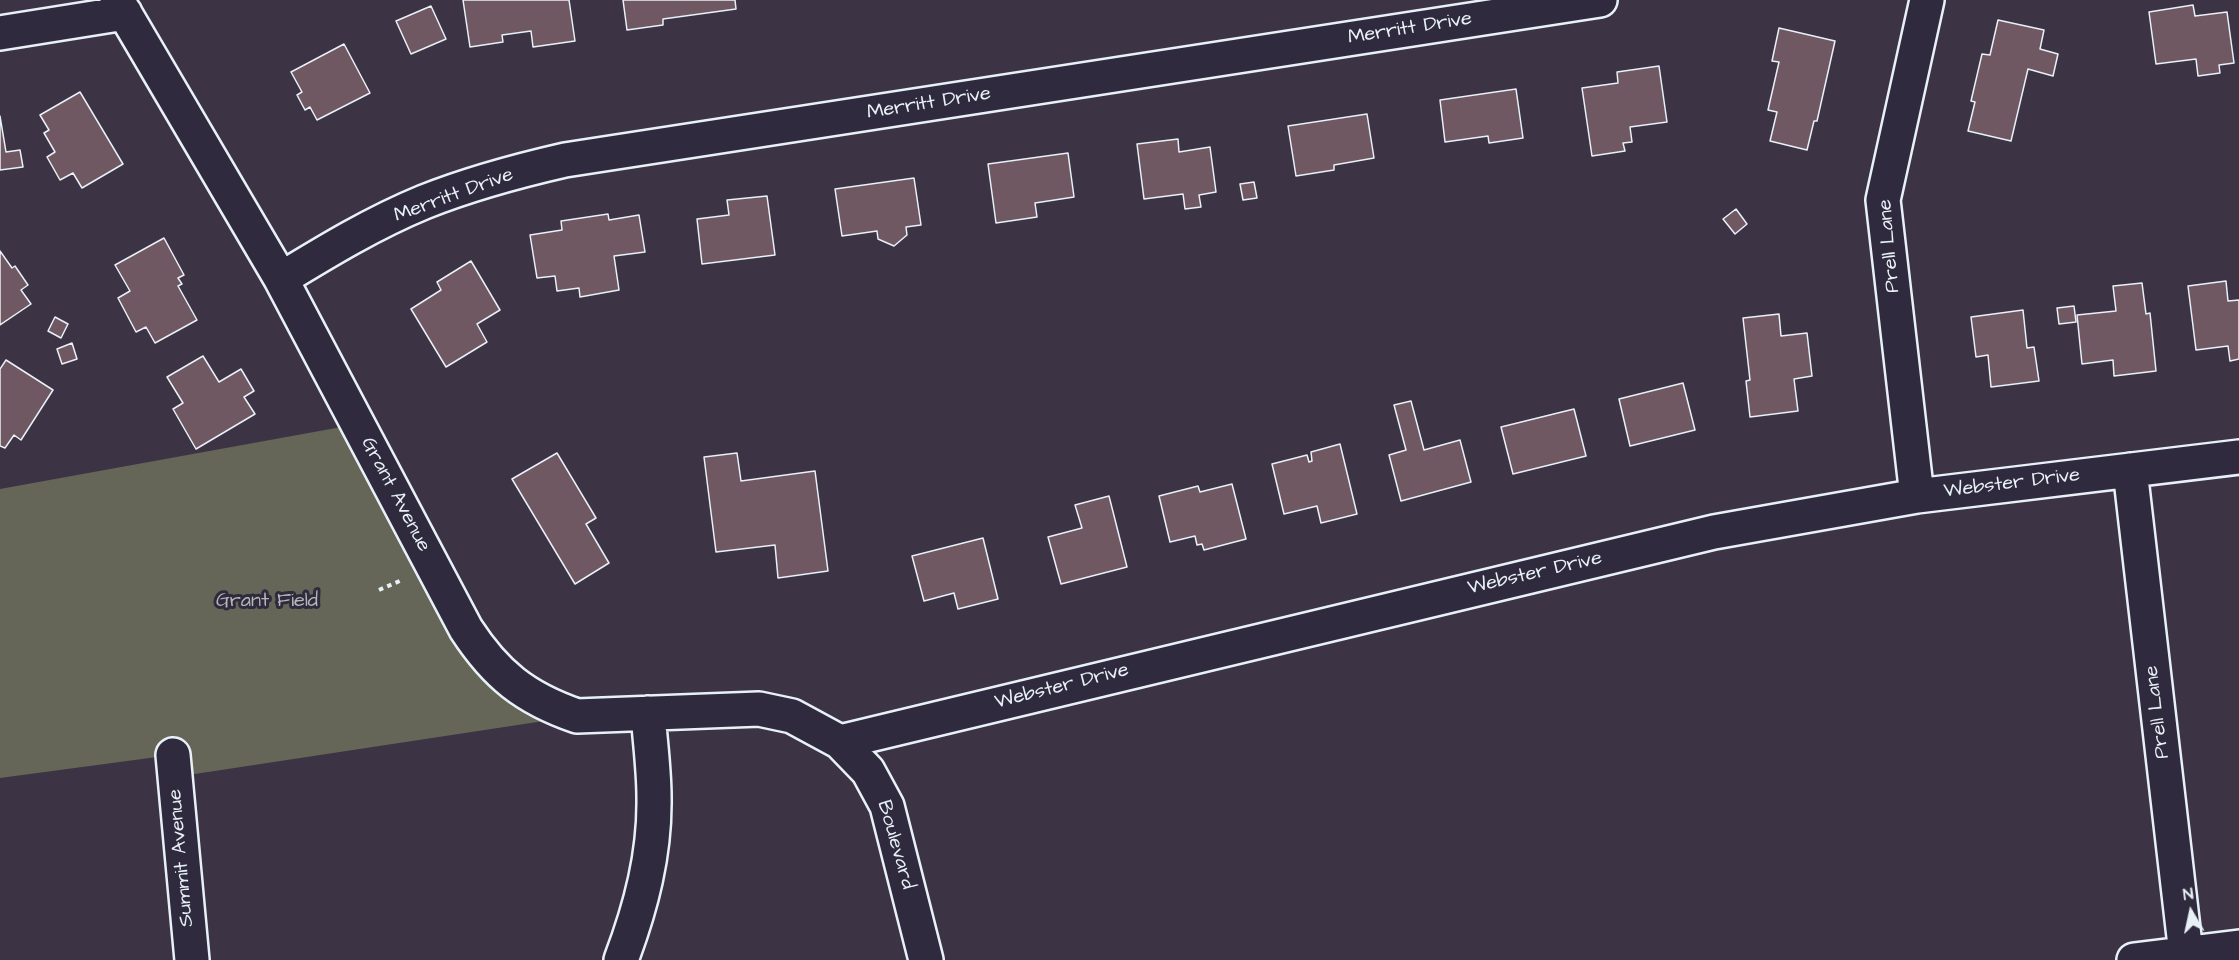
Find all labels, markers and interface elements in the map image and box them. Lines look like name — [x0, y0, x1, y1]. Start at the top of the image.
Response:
street label: Merritt Drive — [1346, 7, 1474, 51]
street label: Merritt Drive — [865, 82, 993, 126]
street label: Merritt Drive — [391, 163, 517, 229]
street label: Prell Lane — [1874, 198, 1906, 294]
street label: Grant Avenue — [355, 434, 435, 556]
street label: Webster Drive — [1943, 464, 2081, 504]
street label: Webster Drive — [1466, 547, 1604, 601]
park label: Grant Field — [216, 590, 318, 614]
street label: Webster Drive — [993, 659, 1131, 715]
street label: Prell Lane — [2140, 664, 2176, 760]
street label: Summit Avenue — [164, 788, 200, 928]
street label: Boulevard — [871, 798, 919, 892]
north arrow — [2161, 882, 2221, 942]
text: N — [2182, 883, 2195, 906]

